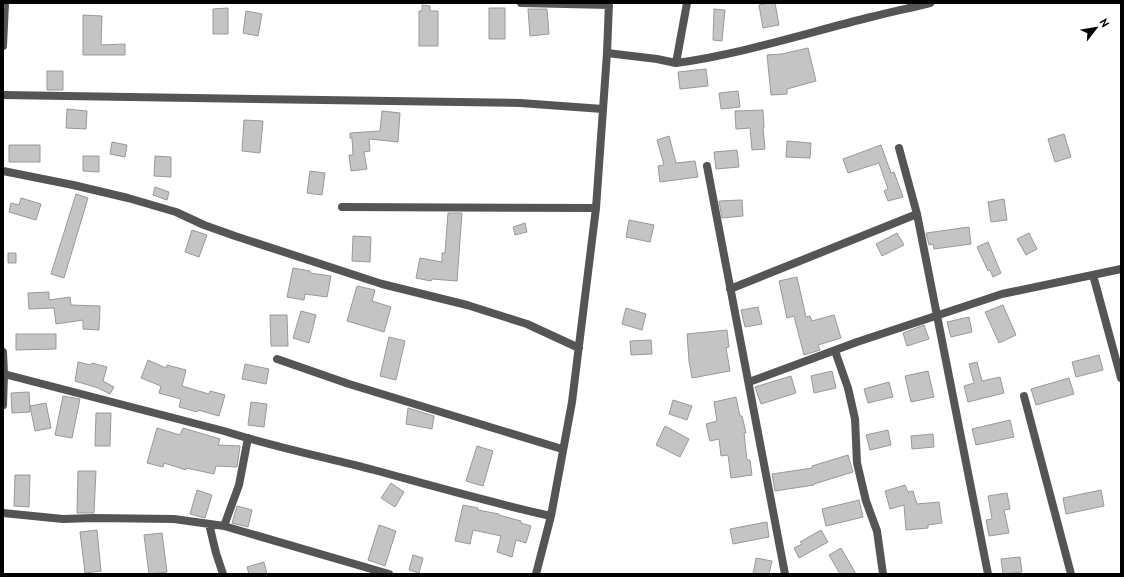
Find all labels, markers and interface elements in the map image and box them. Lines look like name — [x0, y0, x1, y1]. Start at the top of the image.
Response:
north arrow — [1076, 8, 1116, 48]
text: N — [1097, 16, 1112, 30]

